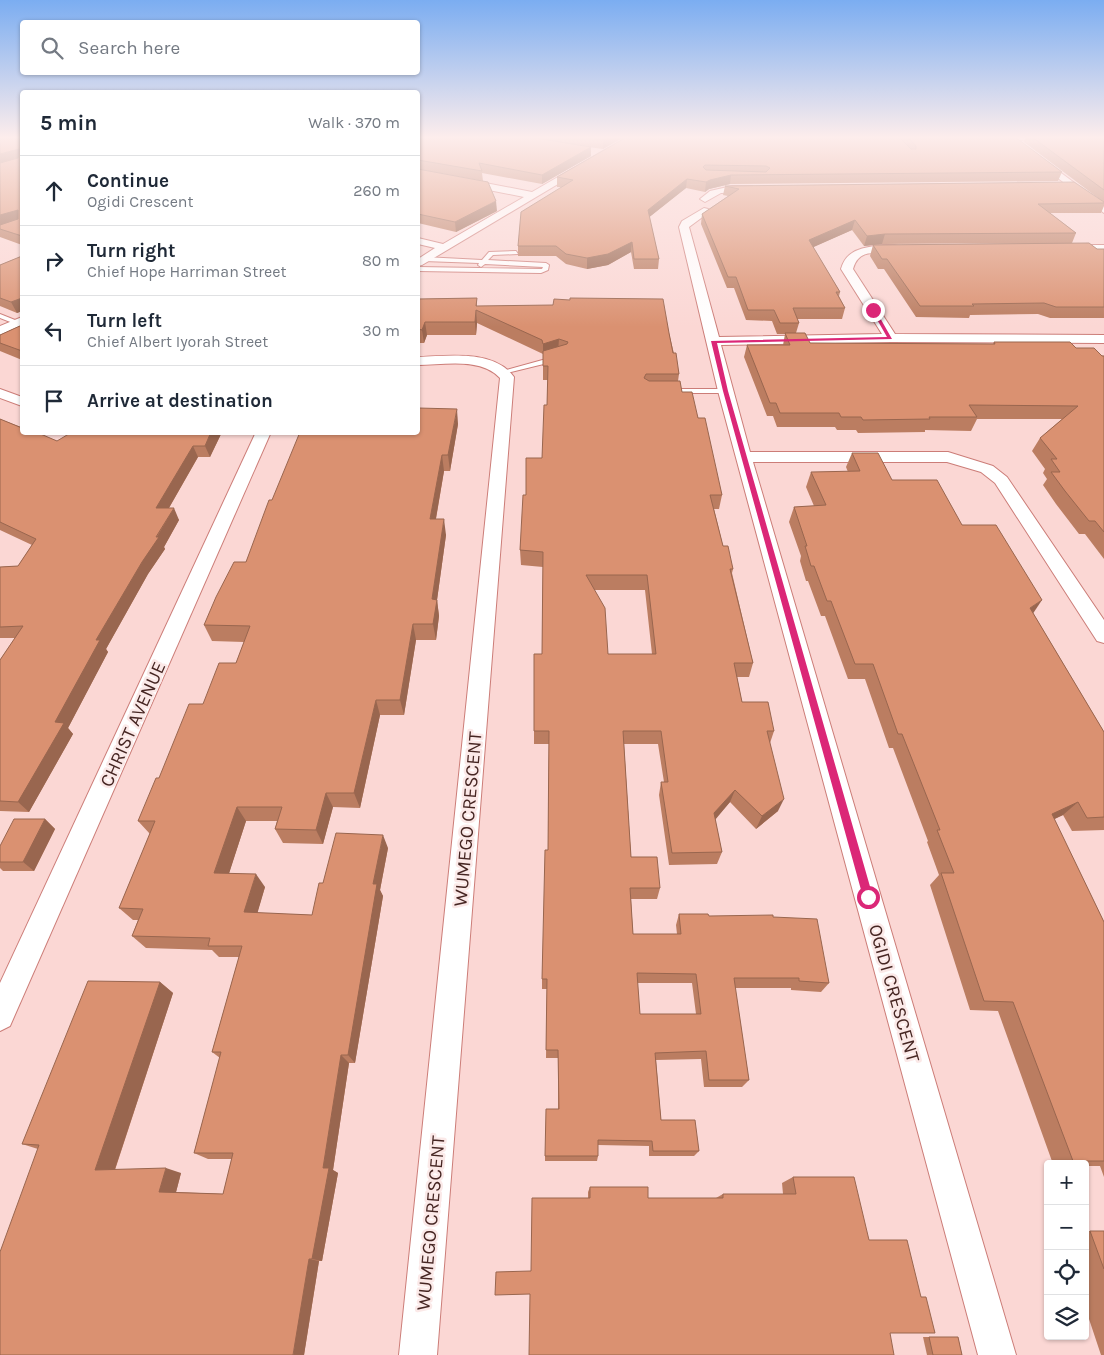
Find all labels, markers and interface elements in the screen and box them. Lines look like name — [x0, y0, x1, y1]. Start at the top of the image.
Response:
search box — [20, 20, 420, 75]
icon: search — [38, 34, 66, 62]
text: Search here — [78, 37, 180, 59]
text: 5 min — [40, 111, 97, 135]
text: Walk · 370 m — [308, 113, 400, 132]
text: Continue — [87, 170, 169, 192]
icon: ahead — [40, 177, 68, 205]
text: 260 m — [353, 181, 400, 200]
text: Ogidi Crescent — [87, 192, 194, 211]
text: Turn right — [87, 240, 176, 262]
icon: right — [40, 247, 68, 275]
text: 80 m — [362, 251, 400, 270]
text: Chief Hope Harriman Street — [87, 262, 287, 281]
route end — [862, 299, 885, 322]
text: Turn left — [87, 310, 162, 332]
icon: left — [40, 317, 68, 345]
text: 30 m — [362, 321, 400, 340]
text: Chief Albert Iyorah Street — [87, 332, 268, 351]
icon: arrive — [40, 387, 68, 415]
text: Arrive at destination — [87, 390, 273, 412]
street label: CHRIST AVENUE — [95, 658, 170, 790]
street label: WUMEGO CRESCENT — [449, 730, 487, 907]
route start — [857, 886, 880, 909]
street label: OGIDI CRESCENT — [864, 922, 924, 1065]
street label: WUMEGO CRESCENT — [412, 1134, 450, 1311]
map controls — [1044, 1160, 1089, 1340]
button: + — [1044, 1160, 1089, 1205]
button: − — [1044, 1205, 1089, 1250]
button: locate — [1044, 1250, 1089, 1295]
button: layers — [1044, 1295, 1089, 1340]

